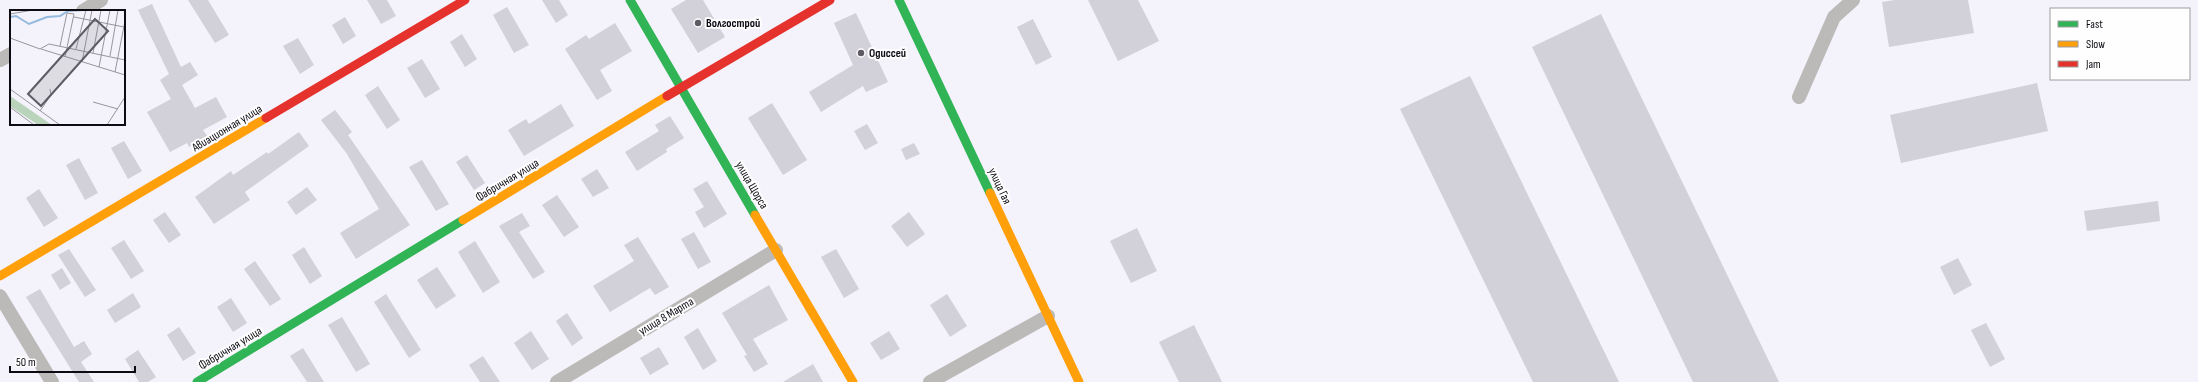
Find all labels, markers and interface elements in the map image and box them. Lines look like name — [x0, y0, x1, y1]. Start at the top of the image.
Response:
legend — [2050, 8, 2190, 80]
inset map — [10, 10, 125, 125]
place label: Волгострой — [706, 16, 760, 31]
text: Fast — [2086, 17, 2103, 32]
marker: Волгострой — [693, 18, 703, 28]
text: Slow — [2086, 37, 2105, 52]
place label: Одиссей — [869, 46, 906, 61]
marker: Одиссей — [856, 48, 866, 58]
text: Jam — [2085, 57, 2101, 72]
street label: Авиационная улица — [189, 101, 265, 156]
street label: Фабричная улица — [473, 155, 542, 205]
street label: улица Щорса — [732, 159, 771, 212]
street label: улица Гая — [985, 166, 1015, 207]
street label: улица 8 Марта — [636, 294, 697, 339]
street label: Фабричная улица — [196, 323, 265, 373]
scale bar — [10, 348, 135, 374]
text: 50 m — [16, 355, 36, 370]

